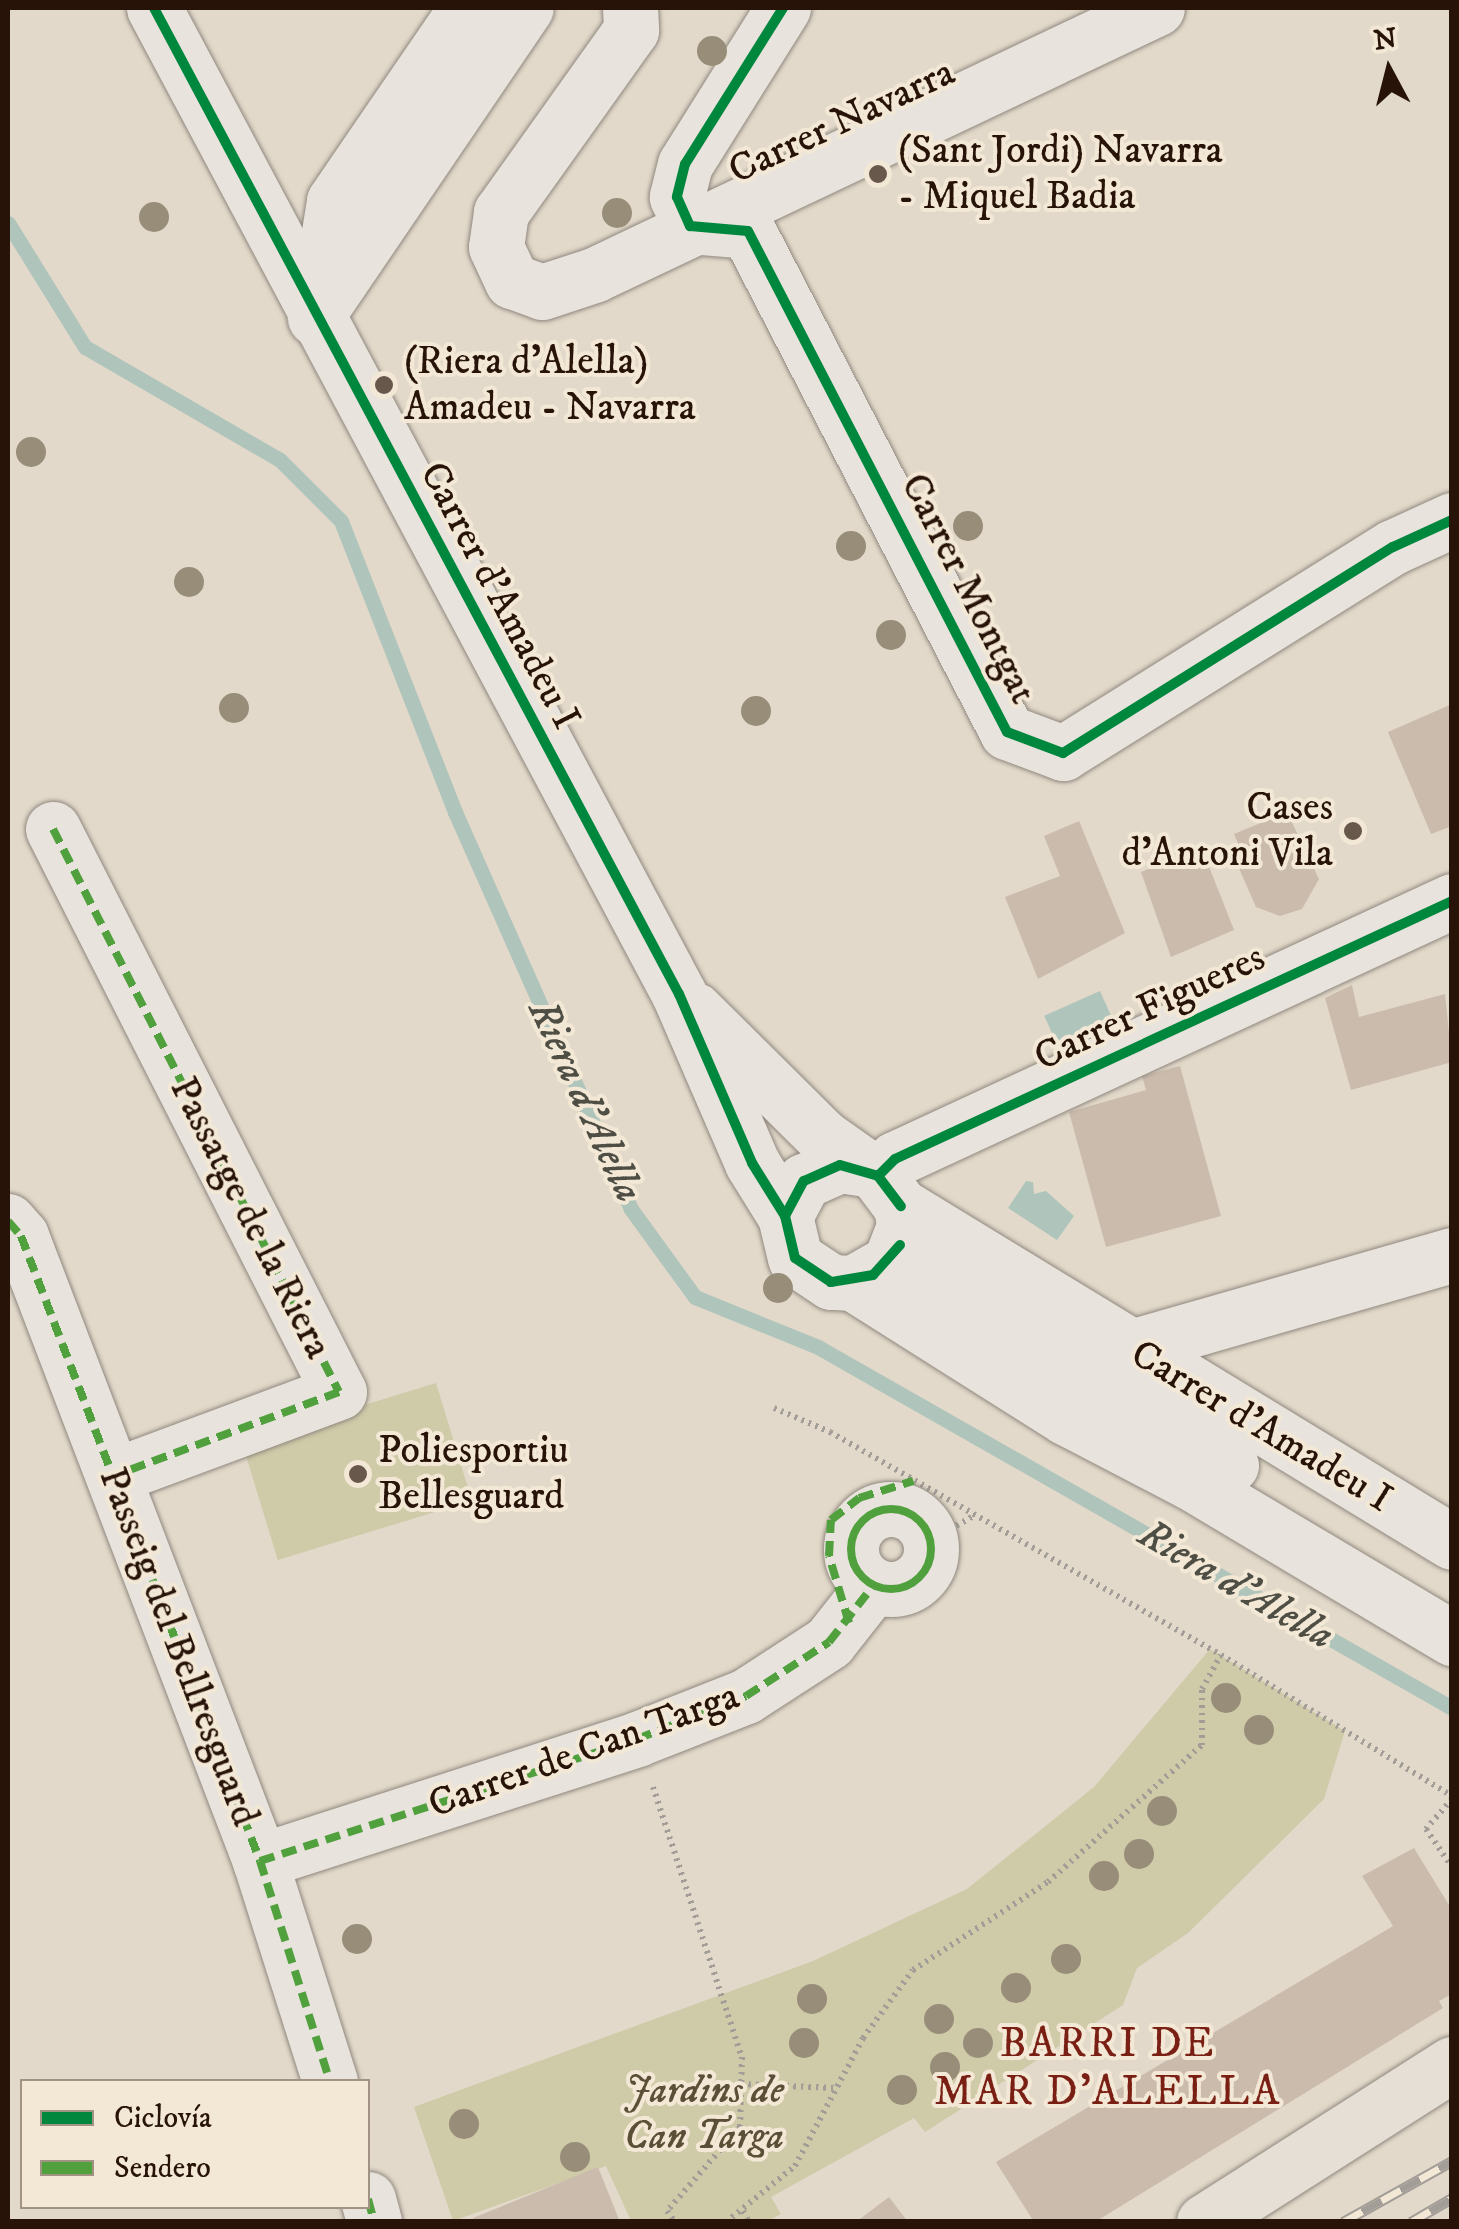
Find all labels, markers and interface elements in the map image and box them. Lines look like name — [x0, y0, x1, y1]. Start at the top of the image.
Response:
north arrow — [1339, 20, 1439, 120]
text: N — [1372, 21, 1399, 58]
street label: Carrer Navarra — [722, 49, 962, 195]
place label: (Sant Jordi) Navarra - Miquel Badia — [898, 127, 1223, 221]
marker: (Sant Jordi) Navarra - Miquel Badia — [867, 163, 889, 185]
place label: (Riera d'Alella) Amadeu - Navarra — [404, 338, 696, 432]
marker: (Riera d'Alella) Amadeu - Navarra — [373, 374, 395, 396]
street label: Carrer d'Amadeu I — [408, 454, 590, 738]
street label: Carrer Montgat — [890, 466, 1046, 712]
place label: Cases d'Antoni Vila — [1122, 784, 1333, 878]
marker: Cases d'Antoni Vila — [1342, 820, 1364, 842]
street label: Carrer Figueres — [1027, 934, 1273, 1082]
water label: Riera d'Alella — [516, 992, 654, 1210]
street label: Passatge de la Riera — [158, 1069, 342, 1367]
street label: Carrer d'Amadeu I — [1122, 1330, 1400, 1524]
place label: Poliesportiu Bellesguard — [378, 1427, 569, 1521]
street label: Passeig del Bellresguard — [87, 1461, 269, 1833]
marker: Poliesportiu Bellesguard — [347, 1463, 369, 1485]
water label: Riera d'Alella — [1129, 1509, 1343, 1661]
street label: Carrer de Can Targa — [422, 1673, 746, 1829]
district label: BARRI DE MAR D'ALELLA — [934, 2019, 1282, 2118]
park label: Jardins de Can Targa — [624, 2067, 784, 2161]
legend — [20, 2079, 370, 2209]
text: Ciclovía — [114, 2100, 212, 2137]
text: Sendero — [114, 2150, 211, 2187]

